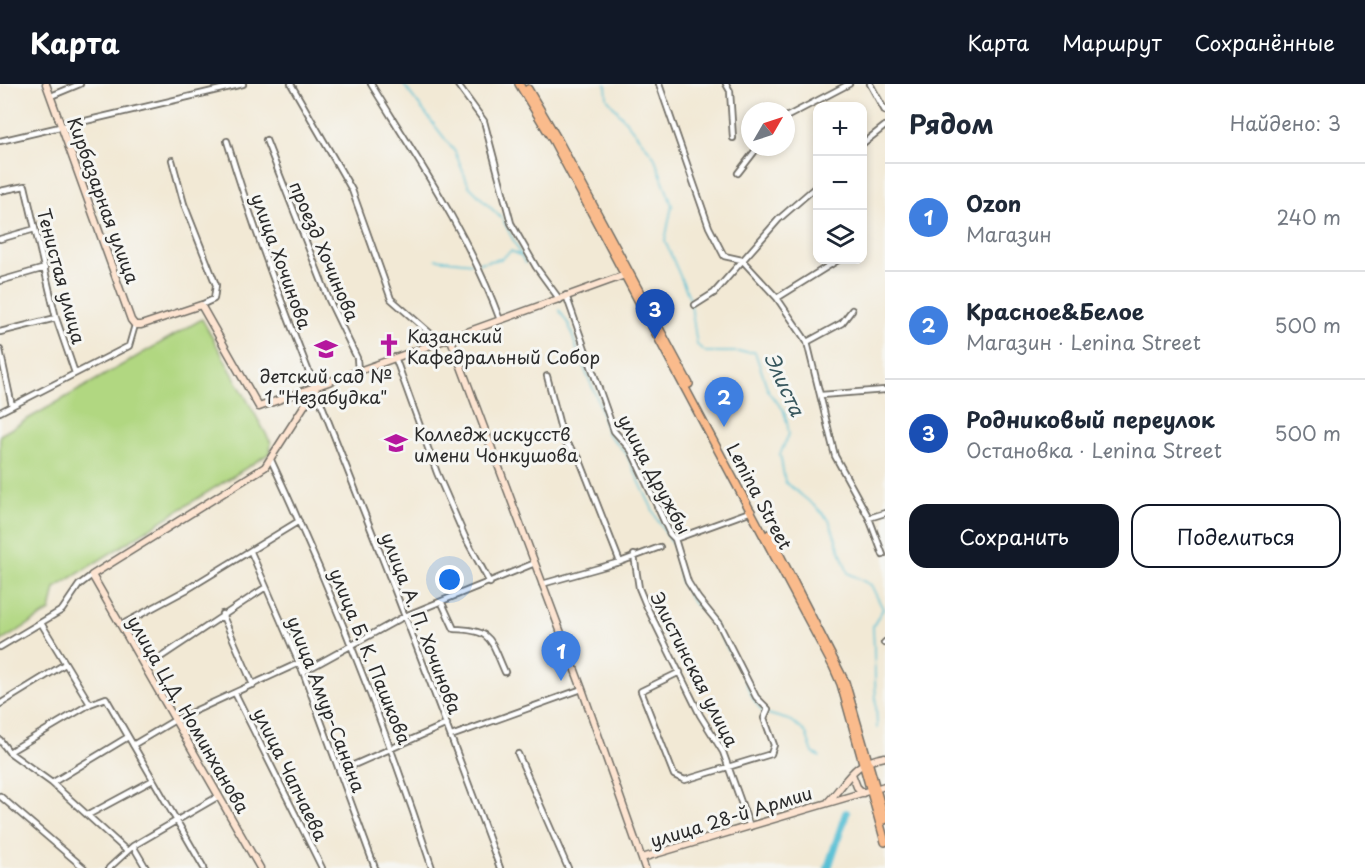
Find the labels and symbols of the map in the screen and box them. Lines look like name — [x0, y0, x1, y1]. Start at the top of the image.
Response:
north arrow — [741, 102, 795, 156]
street label: Кирбазарная улица — [61, 113, 147, 288]
street label: проезд Хочинова — [283, 177, 367, 326]
street label: улица Хочинова — [245, 189, 319, 333]
street label: Тенистая улица — [31, 205, 93, 347]
pin: 3 — [636, 290, 674, 339]
place label: Казанский Кафедральный Собор — [407, 322, 600, 370]
church icon: Казанский Кафедральный Собор — [376, 332, 402, 358]
school or university icon: детский сад № 1 "Незабудка" — [313, 336, 339, 362]
water label: Элиста — [757, 347, 813, 422]
place label: детский сад № 1 "Незабудка" — [260, 362, 392, 410]
pin: 2 — [704, 378, 744, 427]
street label: улица Дружбы — [612, 409, 698, 539]
place label: Колледж искусств имени Чонкушова — [414, 420, 579, 468]
school or university icon: Колледж искусств имени Чонкушова — [383, 430, 409, 456]
street label: Lenina Street — [721, 438, 799, 554]
street label: улица А. П. Хочинова — [375, 528, 469, 718]
street label: улица Б. К. Пашкова — [323, 564, 419, 749]
your location — [435, 565, 464, 594]
street label: Элистинская улица — [644, 587, 746, 752]
street label: улица Ц.Д. Номинханова — [121, 610, 257, 819]
street label: улица Амур-Санана — [281, 612, 373, 797]
pin: 1 — [542, 632, 580, 681]
street label: улица Чапчаева — [247, 703, 335, 846]
street label: улица 28-й Армии — [647, 778, 815, 854]

